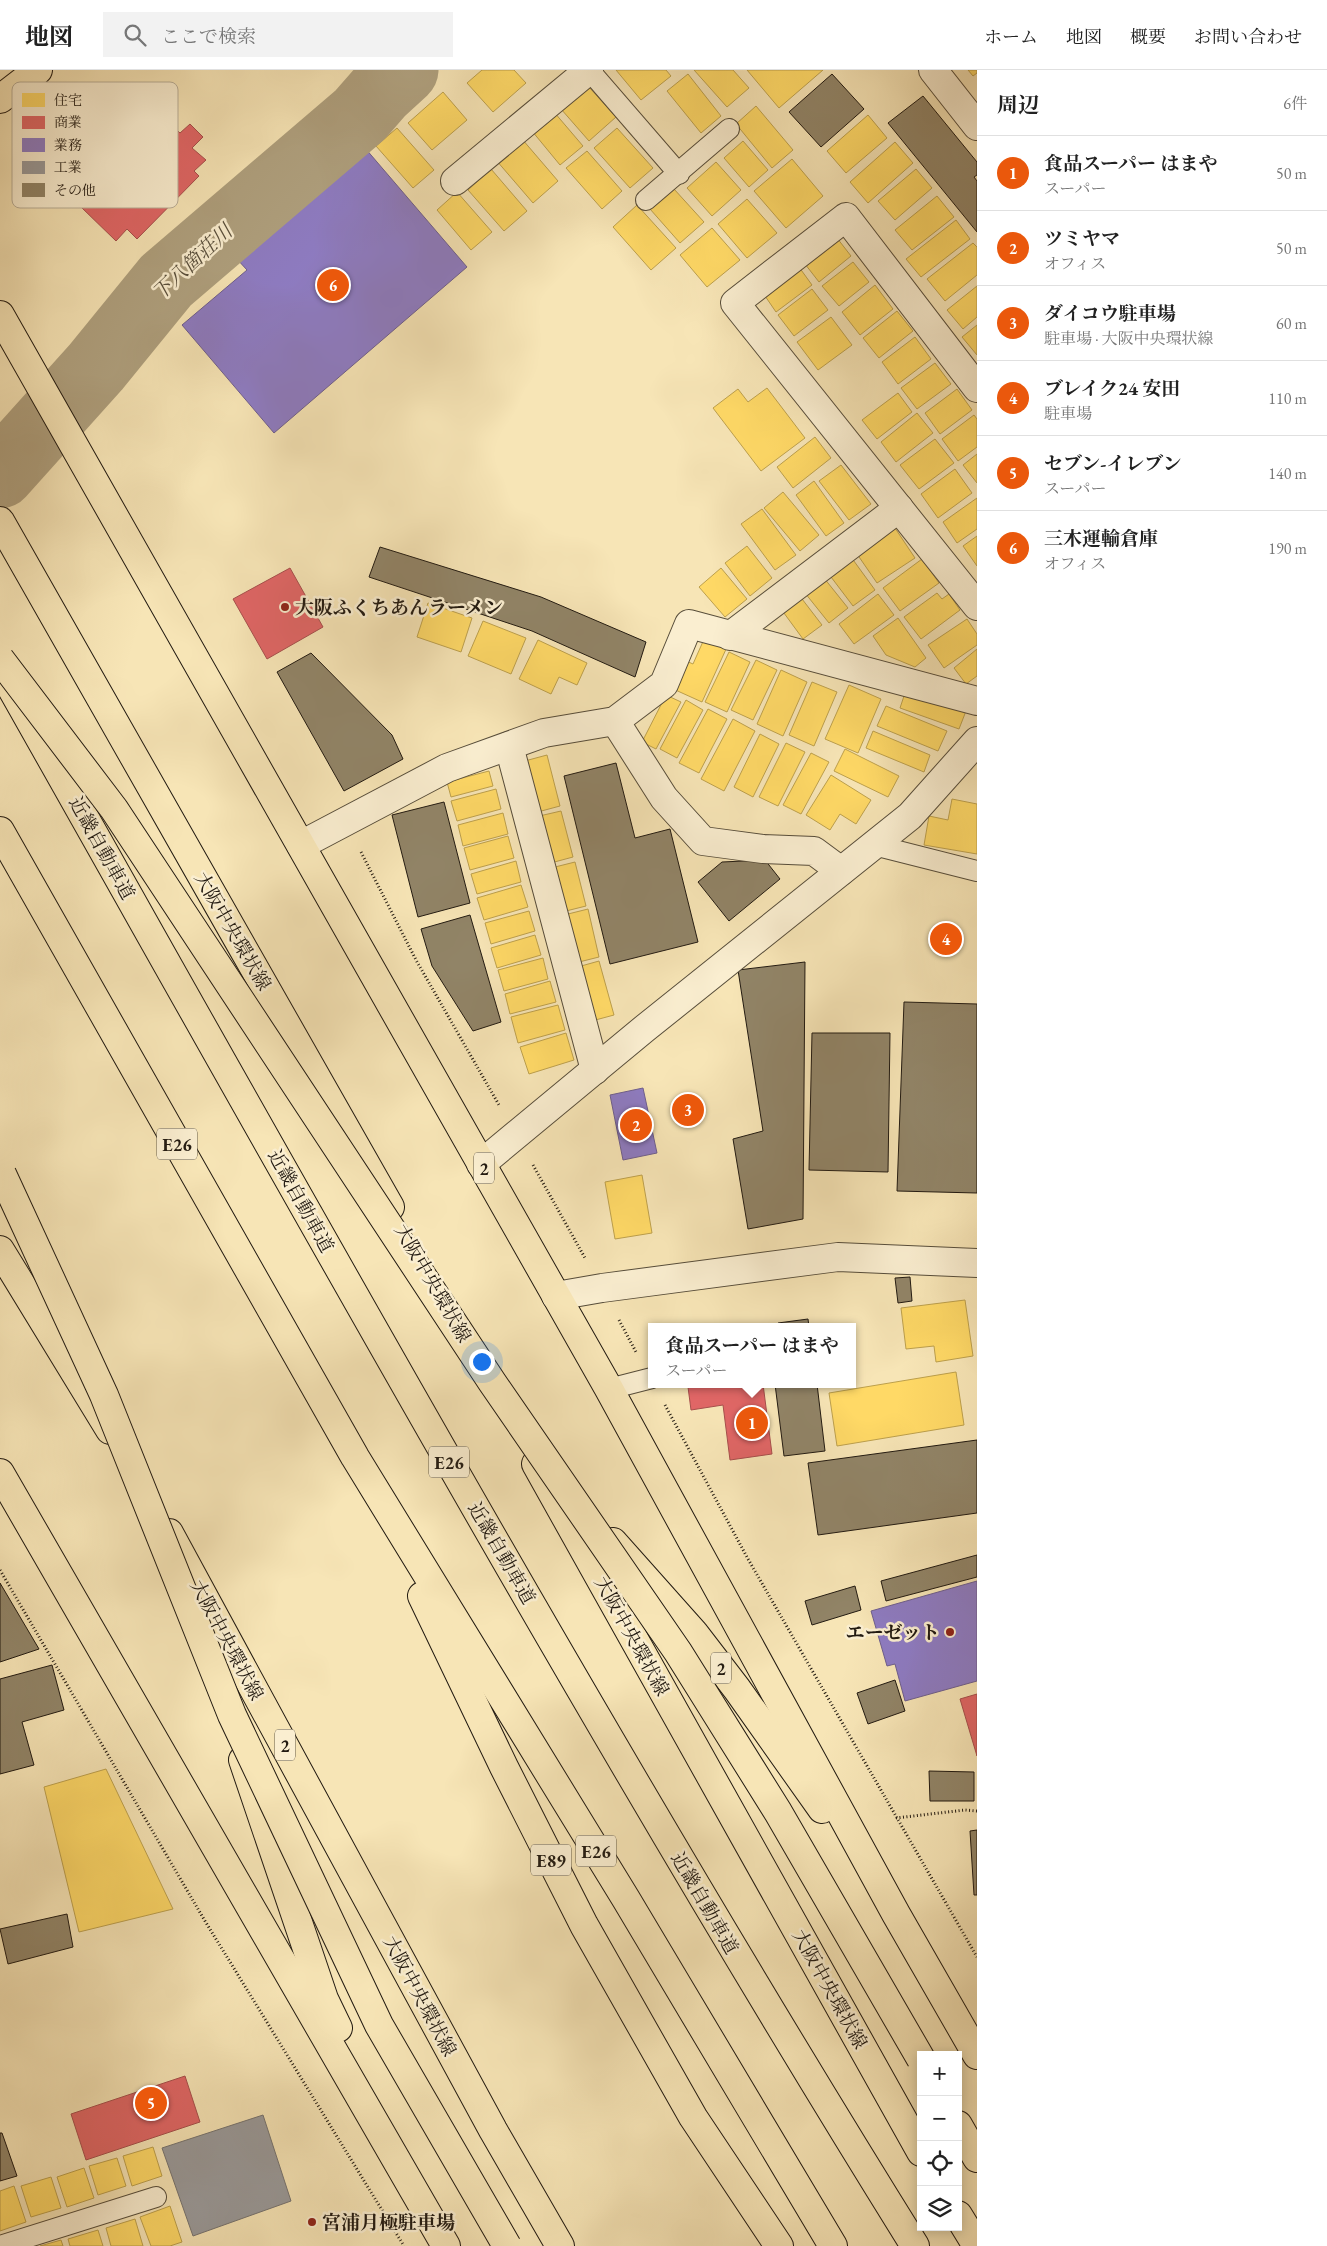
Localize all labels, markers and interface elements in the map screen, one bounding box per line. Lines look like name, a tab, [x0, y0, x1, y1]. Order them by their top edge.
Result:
search box	[103, 12, 453, 57]
text: 地図	[25, 21, 73, 52]
icon: search	[121, 21, 149, 49]
text: ここで検索	[161, 24, 256, 49]
text: ホーム	[984, 25, 1038, 48]
text: 地図	[1066, 25, 1102, 48]
text: 概要	[1130, 25, 1166, 48]
text: お問い合わせ	[1194, 25, 1302, 48]
legend	[12, 82, 178, 208]
text: 住宅	[54, 91, 82, 109]
text: 周辺	[997, 91, 1039, 118]
text: 6件	[1283, 93, 1307, 114]
text: 商業	[54, 113, 82, 131]
text: 業務	[54, 136, 82, 154]
text: 食品スーパー はまや	[1044, 151, 1218, 176]
text: 工業	[54, 158, 82, 176]
text: 1	[1009, 163, 1017, 184]
text: 50 m	[1276, 163, 1307, 184]
text: スーパー	[1044, 178, 1106, 199]
text: その他	[54, 181, 96, 199]
water label: 下八箇荘川	[147, 217, 239, 306]
text: ツミヤマ	[1044, 226, 1120, 251]
text: 2	[1009, 238, 1017, 259]
text: 50 m	[1276, 238, 1307, 259]
text: オフィス	[1044, 253, 1106, 274]
pin: 6	[317, 266, 349, 304]
text: ダイコウ駐車場	[1044, 301, 1176, 326]
text: 3	[1009, 313, 1017, 334]
text: 60 m	[1276, 313, 1307, 334]
text: 駐車場 · 大阪中央環状線	[1044, 328, 1214, 349]
text: ブレイク24 安田	[1044, 376, 1181, 401]
text: 4	[1009, 388, 1017, 409]
text: 110 m	[1268, 388, 1307, 409]
text: 駐車場	[1044, 403, 1092, 424]
text: セブン-イレブン	[1044, 451, 1182, 476]
text: 5	[1009, 463, 1017, 484]
text: 140 m	[1268, 463, 1307, 484]
text: スーパー	[1044, 478, 1106, 499]
text: 三木運輸倉庫	[1044, 526, 1158, 551]
text: 6	[1009, 538, 1017, 559]
text: 190 m	[1268, 538, 1307, 559]
text: オフィス	[1044, 553, 1106, 574]
place label: 大阪ふくちあんラーメン	[295, 595, 503, 620]
marker: 大阪ふくちあんラーメン	[279, 601, 291, 613]
street label: 近畿自動車道	[63, 792, 141, 904]
street label: 大阪中央環状線	[189, 867, 277, 995]
pin: 4	[930, 920, 962, 958]
pin: 3	[672, 1091, 704, 1129]
pin: 2	[620, 1106, 652, 1144]
road number: E26	[157, 1128, 197, 1160]
street label: 近畿自動車道	[262, 1145, 340, 1257]
road number: 2	[474, 1152, 494, 1184]
street label: 大阪中央環状線	[389, 1219, 477, 1347]
popup	[648, 1323, 856, 1388]
text: 食品スーパー はまや	[665, 1333, 839, 1358]
your location	[469, 1349, 495, 1375]
text: スーパー	[665, 1360, 728, 1381]
pin: 1	[736, 1404, 768, 1442]
road number: E26	[429, 1446, 469, 1478]
street label: 近畿自動車道	[463, 1497, 541, 1609]
street label: 大阪中央環状線	[589, 1572, 675, 1700]
street label: 大阪中央環状線	[185, 1575, 269, 1705]
place label: エーゼット	[846, 1620, 940, 1645]
marker: エーゼット	[944, 1626, 956, 1638]
road number: 2	[711, 1652, 731, 1684]
road number: 2	[275, 1730, 295, 1760]
road number: E26	[576, 1835, 616, 1866]
road number: E89	[531, 1844, 571, 1876]
street label: 近畿自動車道	[666, 1847, 744, 1959]
street label: 大阪中央環状線	[787, 1925, 873, 2053]
street label: 大阪中央環状線	[378, 1931, 462, 2061]
map controls	[917, 2051, 962, 2231]
button: +	[917, 2051, 962, 2096]
pin: 5	[135, 2084, 167, 2122]
button: −	[917, 2096, 962, 2141]
button: locate	[917, 2141, 962, 2186]
button: layers	[917, 2186, 962, 2231]
place label: 宮浦月極駐車場	[322, 2210, 455, 2235]
marker: 宮浦月極駐車場	[306, 2216, 318, 2228]

